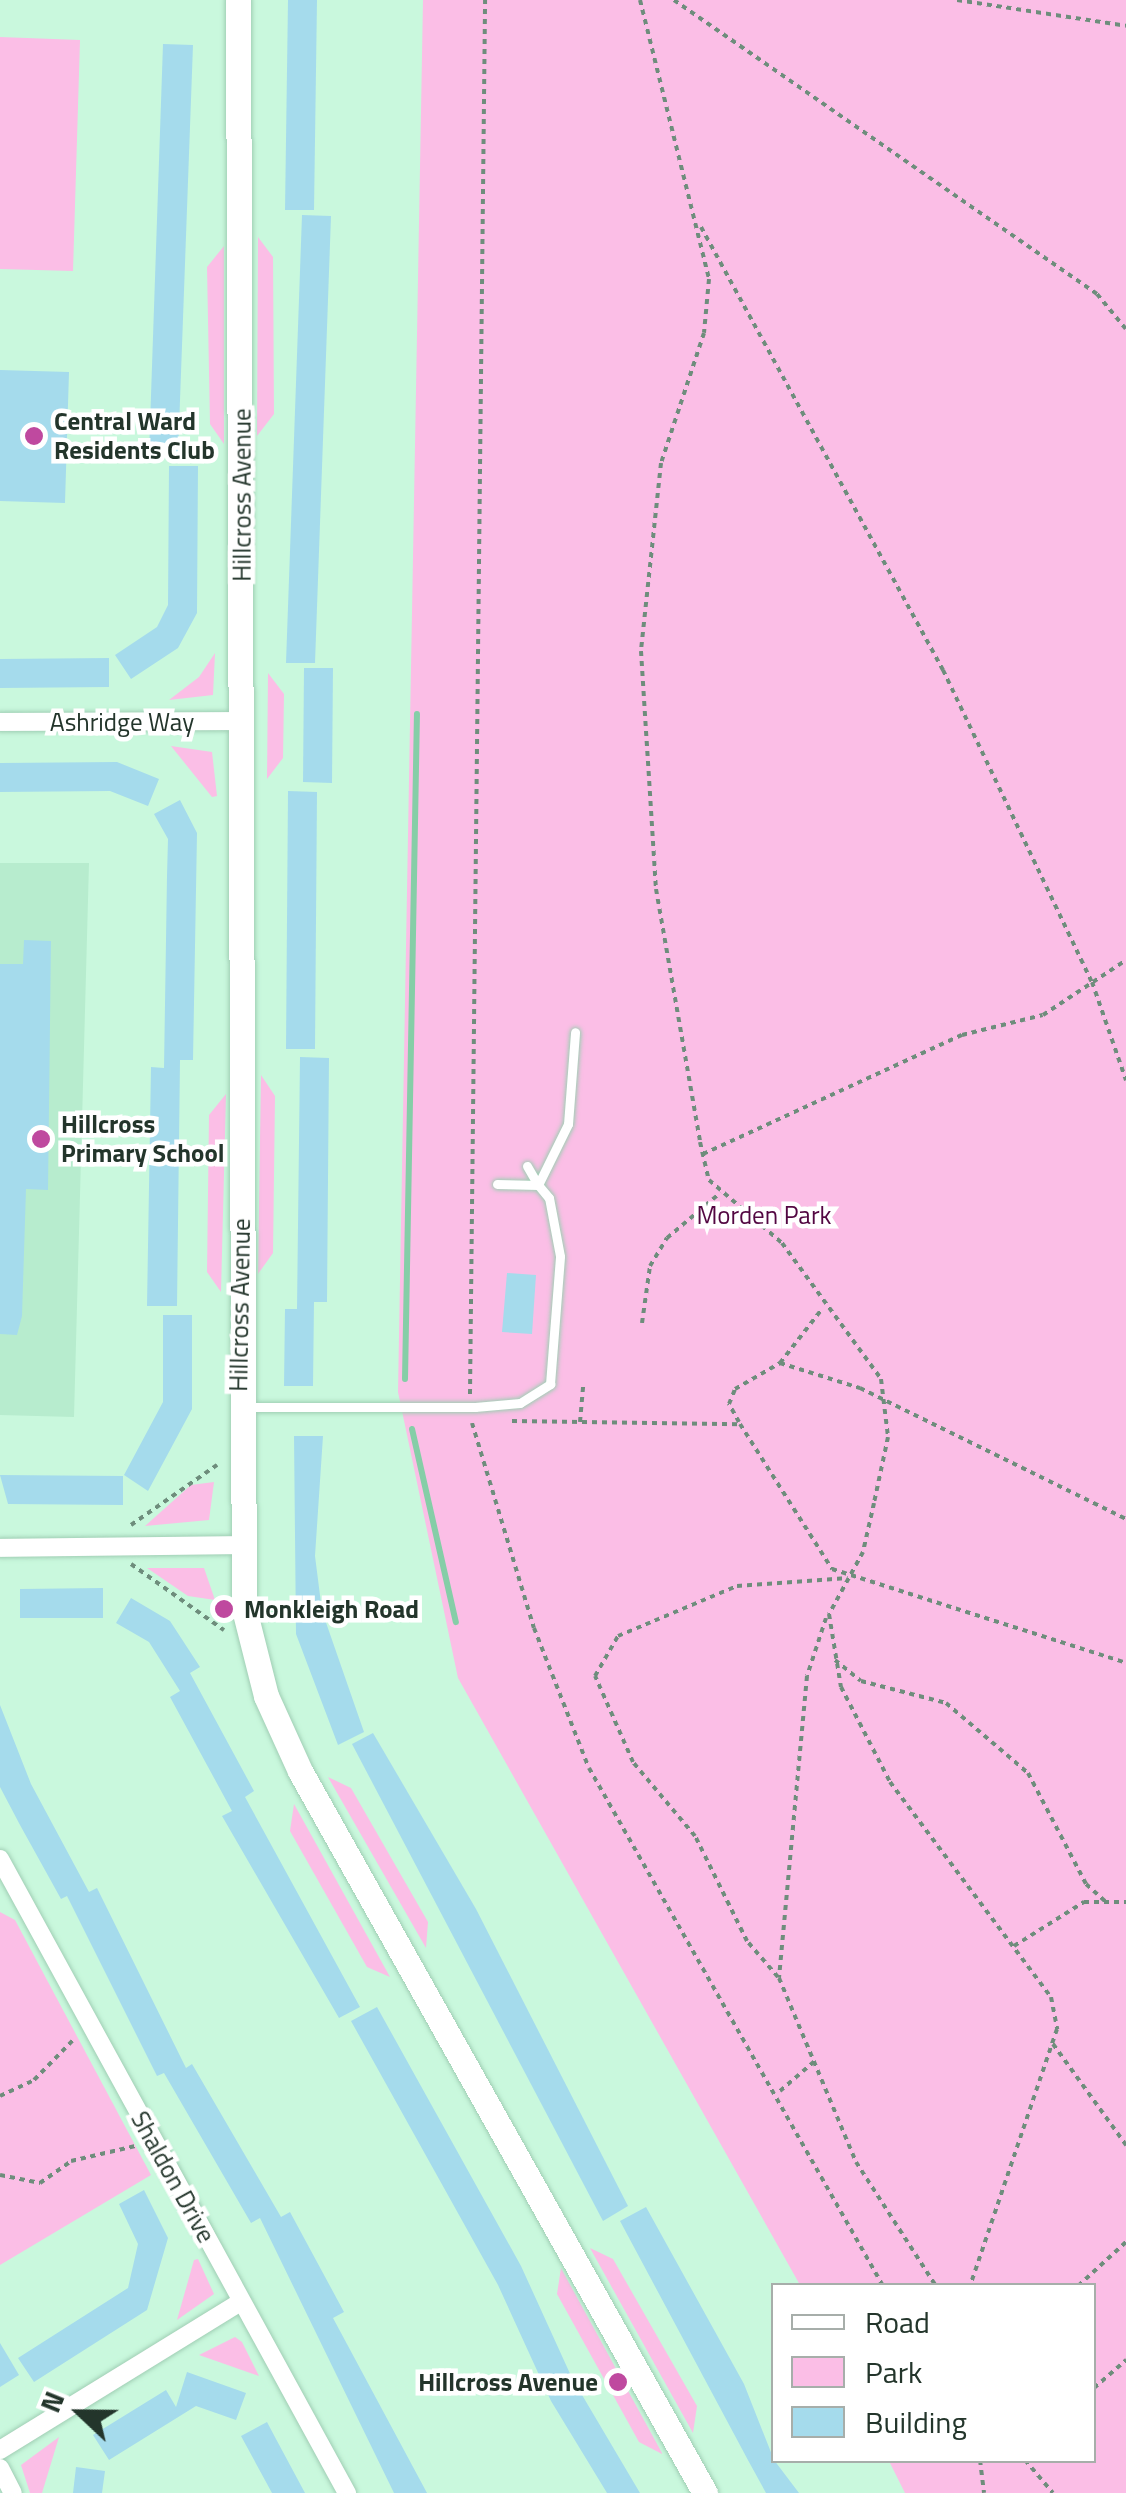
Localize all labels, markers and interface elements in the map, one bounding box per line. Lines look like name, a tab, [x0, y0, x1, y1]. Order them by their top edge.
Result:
place label: Central Ward Residents Club	[54, 407, 215, 466]
street label: Hillcross Avenue	[227, 408, 257, 582]
marker: Central Ward Residents Club	[23, 425, 45, 447]
street label: Ashridge Way	[50, 707, 194, 737]
place label: Hillcross Primary School	[61, 1110, 224, 1169]
marker: Hillcross Primary School	[30, 1128, 52, 1150]
park label: Morden Park	[696, 1200, 832, 1230]
street label: Hillcross Avenue	[223, 1218, 257, 1392]
place label: Monkleigh Road	[244, 1594, 419, 1624]
marker: Monkleigh Road	[213, 1598, 235, 1620]
street label: Shaldon Drive	[125, 2106, 221, 2248]
legend	[771, 2283, 1096, 2463]
text: Road	[865, 2299, 930, 2345]
text: Park	[865, 2349, 922, 2395]
north arrow	[30, 2363, 130, 2463]
place label: Hillcross Avenue	[418, 2367, 598, 2397]
marker: Hillcross Avenue	[607, 2371, 629, 2393]
text: N	[28, 2385, 75, 2419]
text: Building	[865, 2399, 967, 2445]

